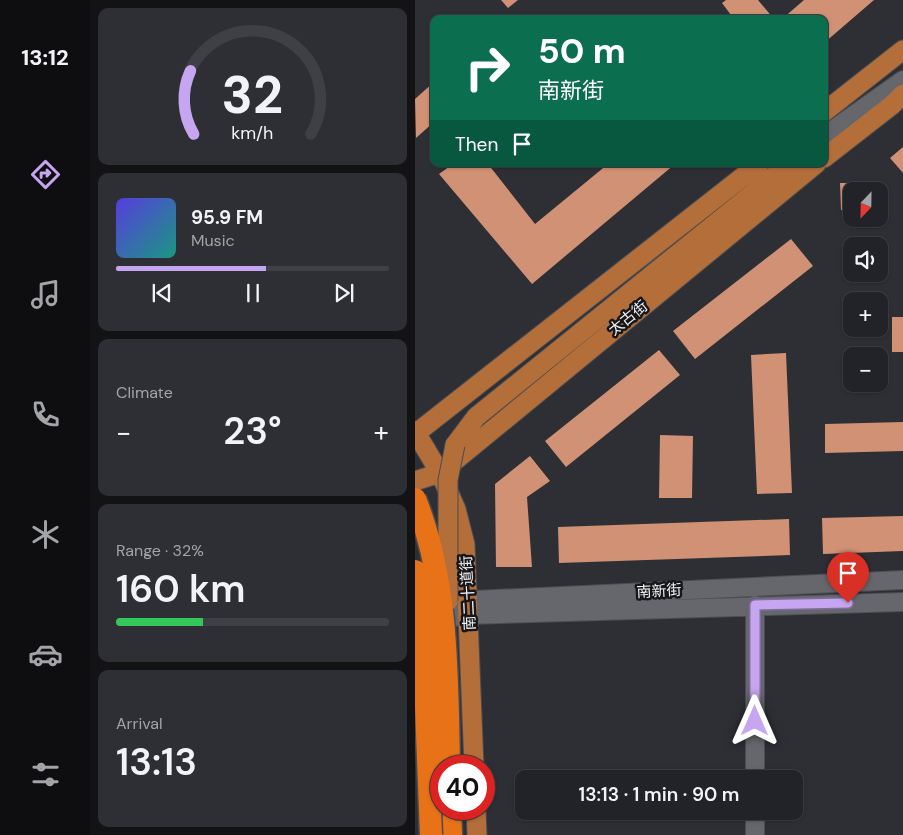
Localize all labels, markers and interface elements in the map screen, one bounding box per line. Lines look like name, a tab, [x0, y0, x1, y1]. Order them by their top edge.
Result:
text: 50 m	[538, 28, 626, 74]
icon: right	[455, 35, 520, 100]
text: 13:12	[21, 43, 69, 72]
text: 32	[222, 61, 283, 129]
text: 南新街	[538, 76, 604, 105]
text: km/h	[231, 121, 274, 145]
icon: arrive	[508, 130, 536, 158]
text: Then	[455, 132, 498, 157]
icon: directions	[28, 157, 63, 192]
north arrow	[843, 182, 887, 228]
map controls	[843, 182, 888, 392]
text: 95.9 FM	[191, 205, 263, 230]
text: Music	[191, 230, 235, 251]
button: sound	[843, 237, 888, 282]
icon: music	[28, 277, 63, 312]
icon: previous	[148, 279, 176, 307]
icon: pause	[239, 279, 267, 307]
icon: next	[330, 279, 358, 307]
button: +	[843, 292, 888, 337]
street label: 太古街	[604, 296, 652, 340]
button: −	[843, 347, 888, 392]
text: Climate	[116, 382, 173, 403]
icon: phone	[28, 397, 63, 432]
text: 23°	[223, 406, 282, 456]
text: −	[116, 414, 131, 451]
text: +	[374, 414, 389, 451]
icon: climate	[28, 517, 63, 552]
text: Range · 32%	[116, 540, 204, 561]
pin	[827, 552, 869, 603]
street label: 南二十道街	[456, 555, 480, 631]
icon: arrive	[834, 559, 862, 587]
text: 160 km	[116, 564, 245, 614]
street label: 南新街	[636, 580, 682, 602]
icon: car	[28, 637, 63, 672]
position arrow	[728, 694, 780, 746]
text: Arrival	[116, 713, 163, 734]
text: 13:13	[116, 737, 197, 787]
speed limit sign: 40	[430, 755, 495, 820]
icon: filters	[28, 757, 63, 792]
text: 13:13 · 1 min · 90 m	[579, 782, 739, 807]

